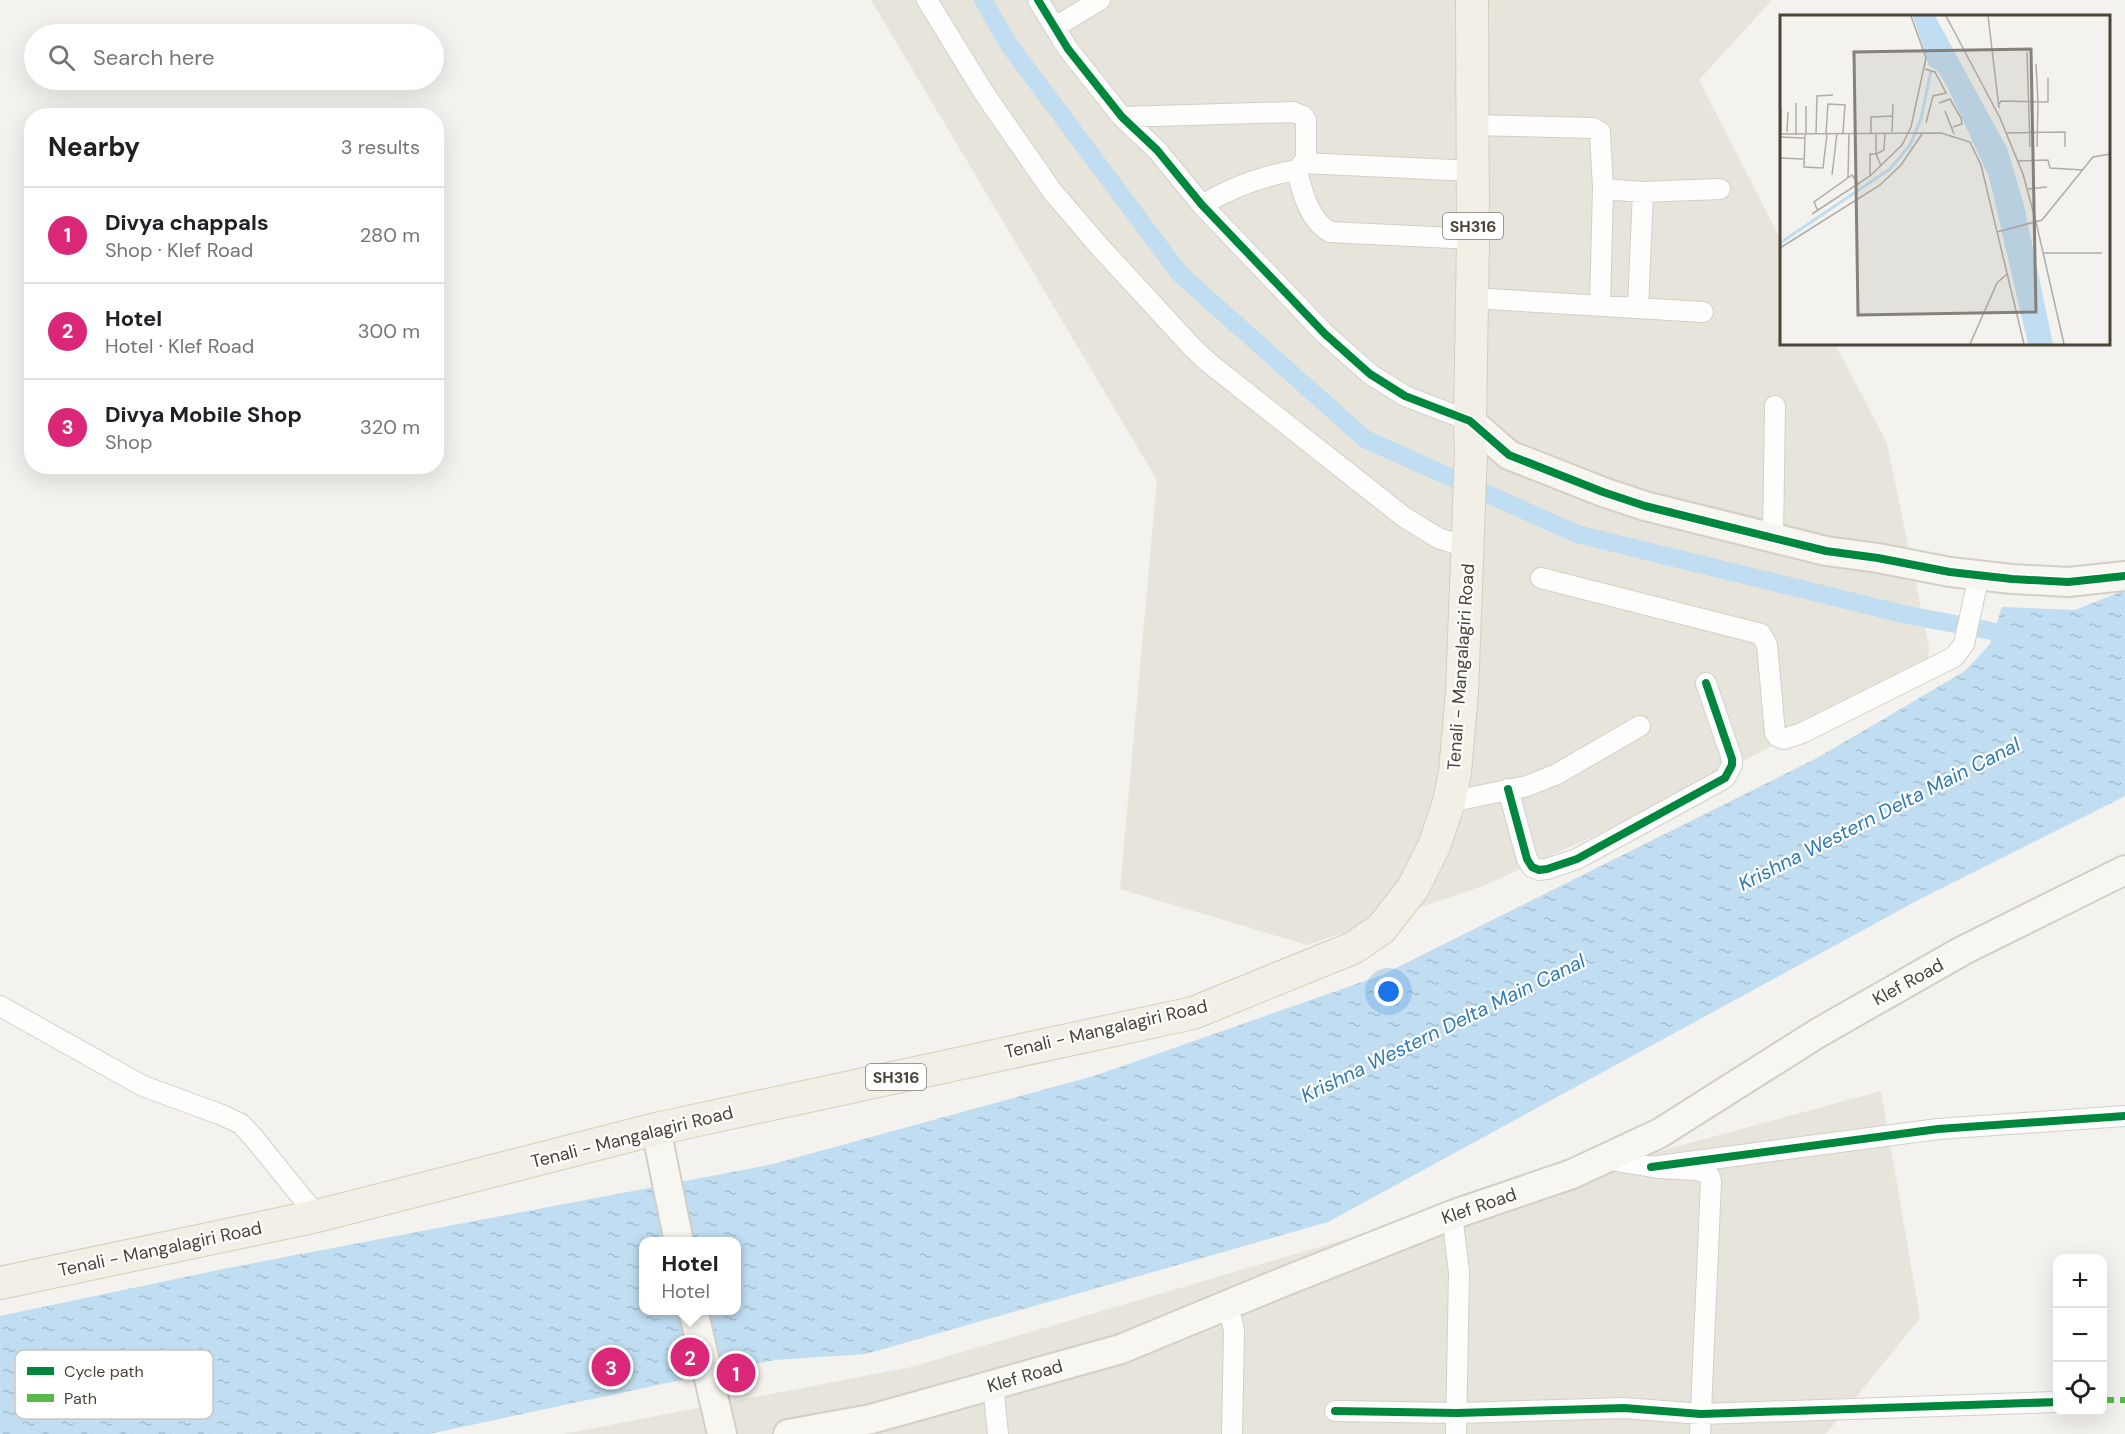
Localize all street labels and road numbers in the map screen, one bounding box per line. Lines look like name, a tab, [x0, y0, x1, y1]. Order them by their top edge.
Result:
road number: SH316	[1443, 213, 1503, 239]
street label: Tenali - Mangalagiri Road	[1442, 563, 1480, 771]
street label: Klef Road	[1868, 953, 1948, 1011]
street label: Tenali - Mangalagiri Road	[1002, 994, 1210, 1064]
road number: SH316	[866, 1064, 926, 1090]
street label: Tenali - Mangalagiri Road	[528, 1100, 736, 1174]
street label: Klef Road	[1438, 1182, 1520, 1230]
street label: Tenali - Mangalagiri Road	[56, 1216, 264, 1282]
street label: Klef Road	[984, 1354, 1066, 1398]

